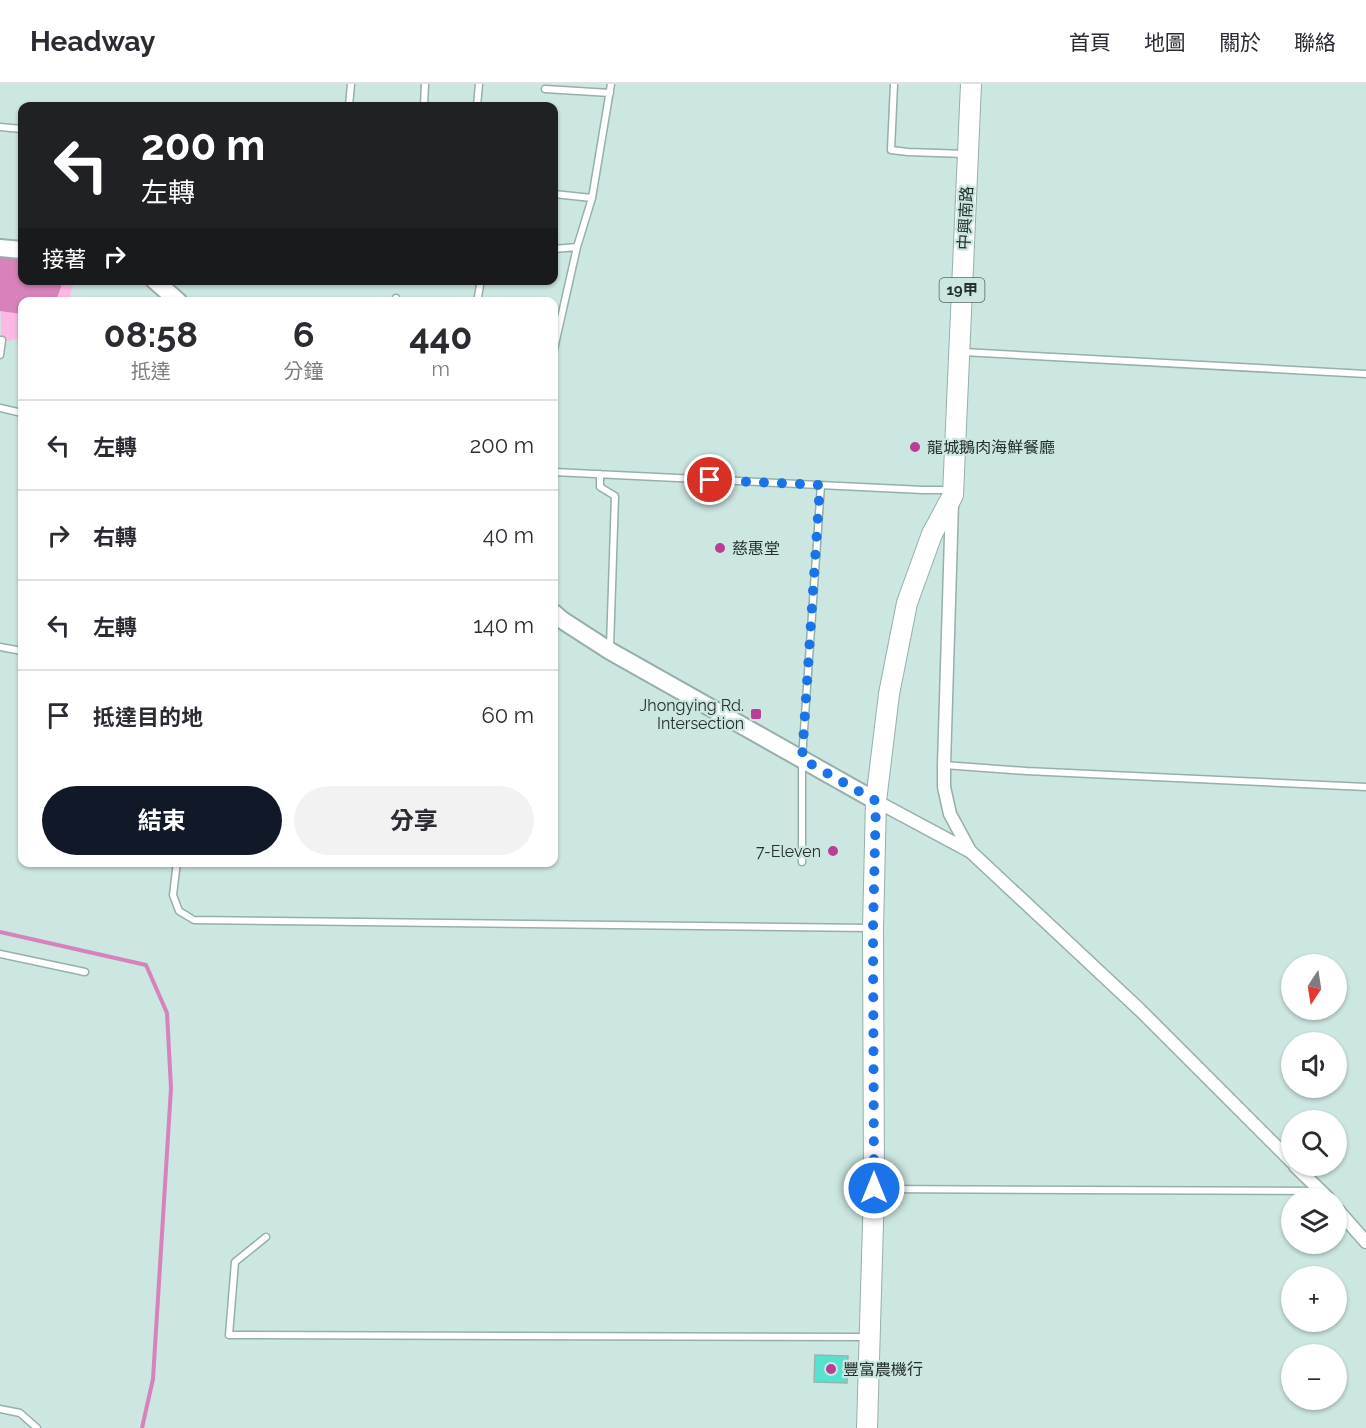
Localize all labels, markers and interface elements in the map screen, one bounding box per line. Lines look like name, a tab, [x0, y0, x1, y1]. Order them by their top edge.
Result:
text: Headway	[30, 25, 155, 58]
text: 首頁	[1069, 30, 1111, 55]
text: 地圖	[1144, 30, 1186, 55]
text: 關於	[1219, 30, 1261, 55]
text: 聯絡	[1294, 30, 1336, 55]
text: 200 m	[141, 121, 265, 170]
icon: left	[42, 126, 120, 204]
text: 左轉	[141, 177, 195, 208]
street label: 中興南路	[954, 186, 977, 250]
icon: right	[98, 240, 131, 273]
text: 接著	[42, 246, 86, 272]
road number: 19甲	[940, 278, 984, 302]
text: 08:58	[104, 313, 198, 355]
text: 6	[293, 313, 315, 355]
text: 440	[409, 315, 472, 357]
text: m	[432, 357, 450, 381]
text: 抵達	[131, 359, 171, 383]
text: 分鐘	[284, 359, 324, 383]
icon: left	[42, 429, 75, 462]
text: 200 m	[470, 432, 534, 458]
text: 左轉	[93, 434, 137, 460]
place label: 龍城鵝肉海鮮餐廳	[927, 438, 1055, 457]
marker: 龍城鵝肉海鮮餐廳	[908, 440, 922, 454]
pin	[684, 454, 735, 505]
icon: arrive	[693, 463, 726, 496]
icon: right	[42, 519, 75, 552]
text: 40 m	[483, 522, 534, 548]
text: 右轉	[93, 524, 137, 550]
place label: 慈惠堂	[732, 539, 780, 558]
marker: 慈惠堂	[713, 541, 727, 555]
icon: left	[42, 609, 75, 642]
text: 140 m	[473, 612, 534, 638]
text: 左轉	[93, 614, 137, 640]
place label: Jhongying Rd. Intersection	[640, 696, 744, 733]
icon: arrive	[42, 699, 75, 732]
text: 60 m	[481, 702, 534, 728]
text: 抵達目的地	[93, 704, 203, 730]
marker: Jhongying Rd. Intersection	[749, 707, 763, 721]
button: 結束	[42, 786, 282, 855]
button: 分享	[294, 786, 534, 855]
place label: 7-Eleven	[756, 842, 821, 861]
marker: 7-Eleven	[826, 844, 840, 858]
north arrow	[1281, 954, 1347, 1020]
map controls	[1281, 954, 1347, 1410]
button: sound	[1281, 1032, 1347, 1098]
button: search	[1281, 1110, 1347, 1176]
position arrow	[842, 1156, 906, 1220]
button: layers	[1281, 1188, 1347, 1254]
button: +	[1281, 1266, 1347, 1332]
button: −	[1281, 1344, 1347, 1410]
place label: 豐富農機行	[843, 1360, 923, 1379]
marker: 豐富農機行	[824, 1362, 838, 1376]

